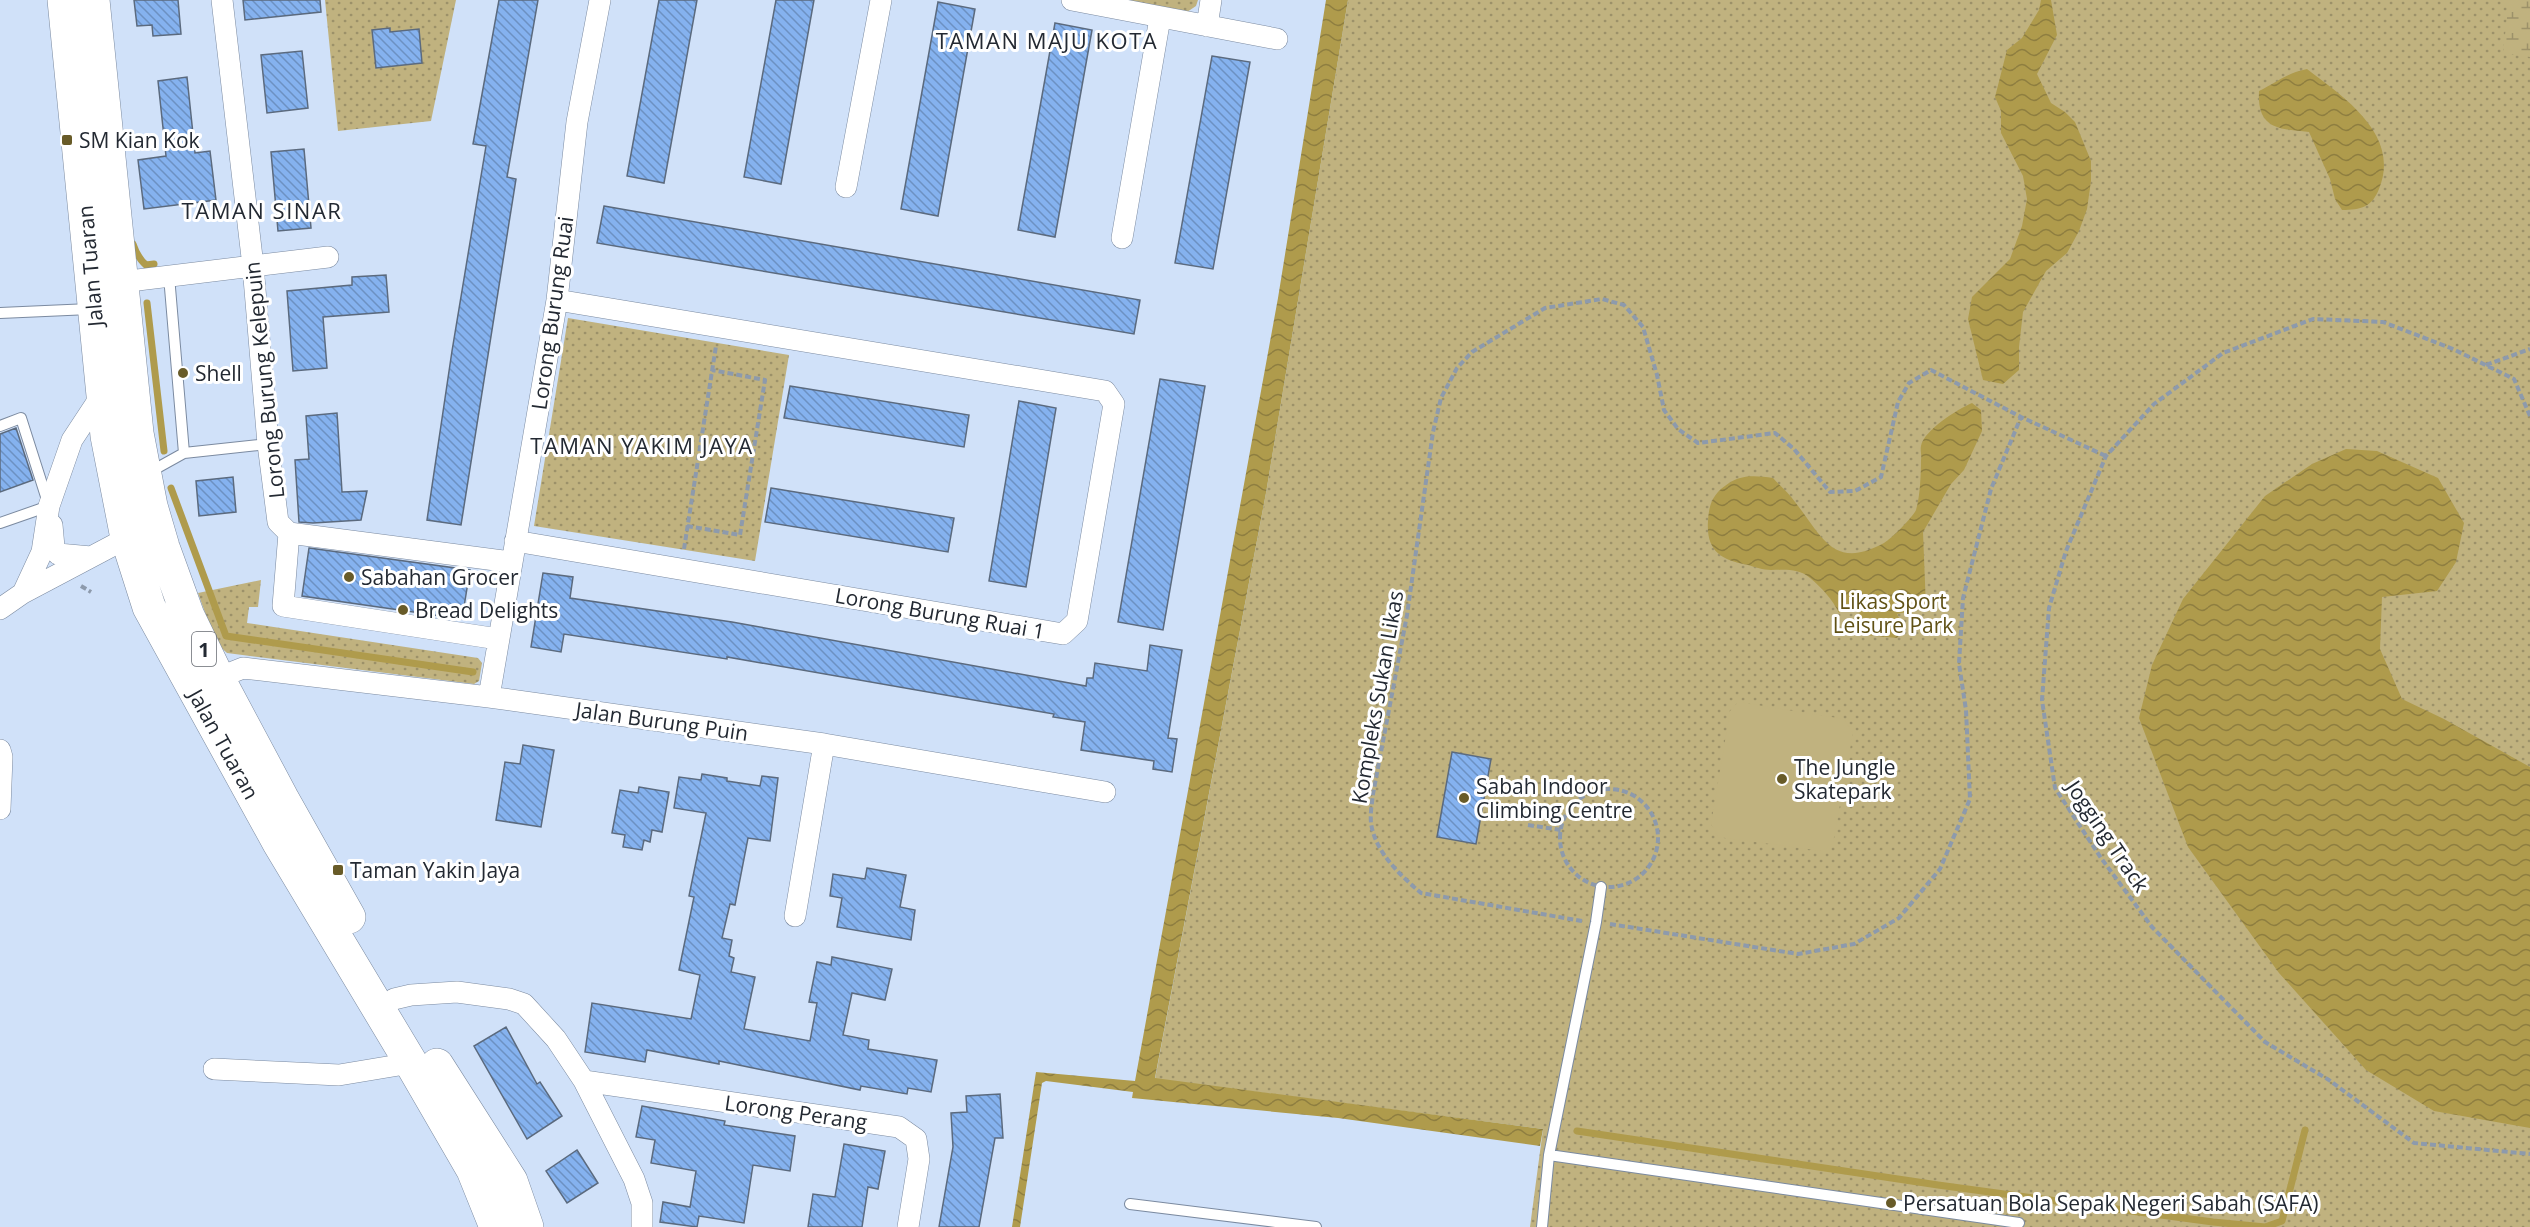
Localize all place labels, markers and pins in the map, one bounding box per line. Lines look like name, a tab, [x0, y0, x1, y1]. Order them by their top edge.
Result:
place label: SM Kian Kok	[79, 126, 200, 154]
marker: SM Kian Kok	[60, 133, 74, 147]
place label: Shell	[195, 359, 242, 387]
marker: Shell	[176, 366, 190, 380]
place label: Sabahan Grocer	[361, 563, 519, 591]
marker: Sabahan Grocer	[342, 570, 356, 584]
place label: Bread Delights	[415, 596, 558, 624]
marker: Bread Delights	[396, 603, 410, 617]
place label: The Jungle Skatepark	[1794, 753, 1896, 805]
place label: Sabah Indoor Climbing Centre	[1476, 772, 1633, 824]
marker: The Jungle Skatepark	[1775, 772, 1789, 786]
marker: Sabah Indoor Climbing Centre	[1457, 791, 1471, 805]
place label: Taman Yakin Jaya	[350, 856, 520, 884]
marker: Taman Yakin Jaya	[331, 863, 345, 877]
place label: Persatuan Bola Sepak Negeri Sabah (SAFA)	[1903, 1189, 2318, 1217]
marker: Persatuan Bola Sepak Negeri Sabah (SAFA)	[1884, 1196, 1898, 1210]

